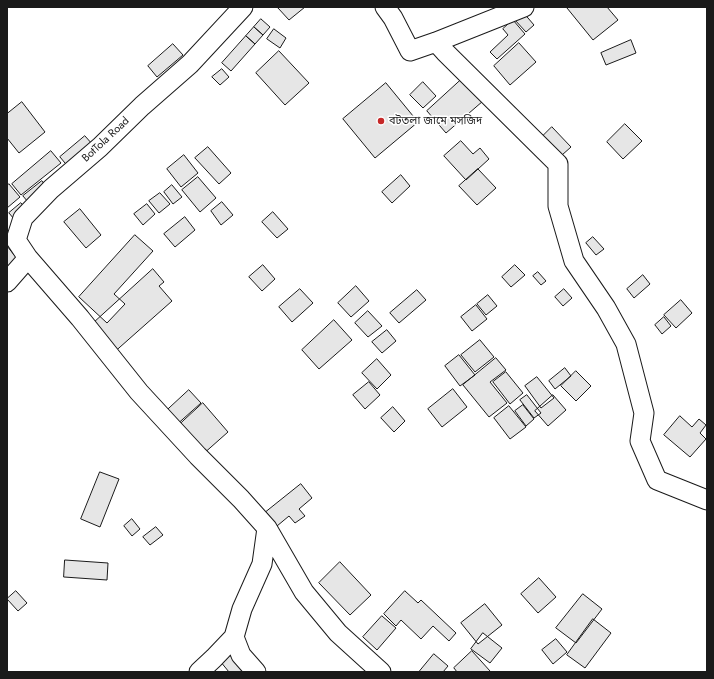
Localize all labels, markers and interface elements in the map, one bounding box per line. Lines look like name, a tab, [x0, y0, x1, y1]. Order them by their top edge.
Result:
place label: বটতলা জামে মসজিদ	[389, 114, 482, 128]
street label: BotTola Road	[80, 115, 132, 165]
marker: বটতলা জামে মসজিদ	[376, 116, 386, 126]

